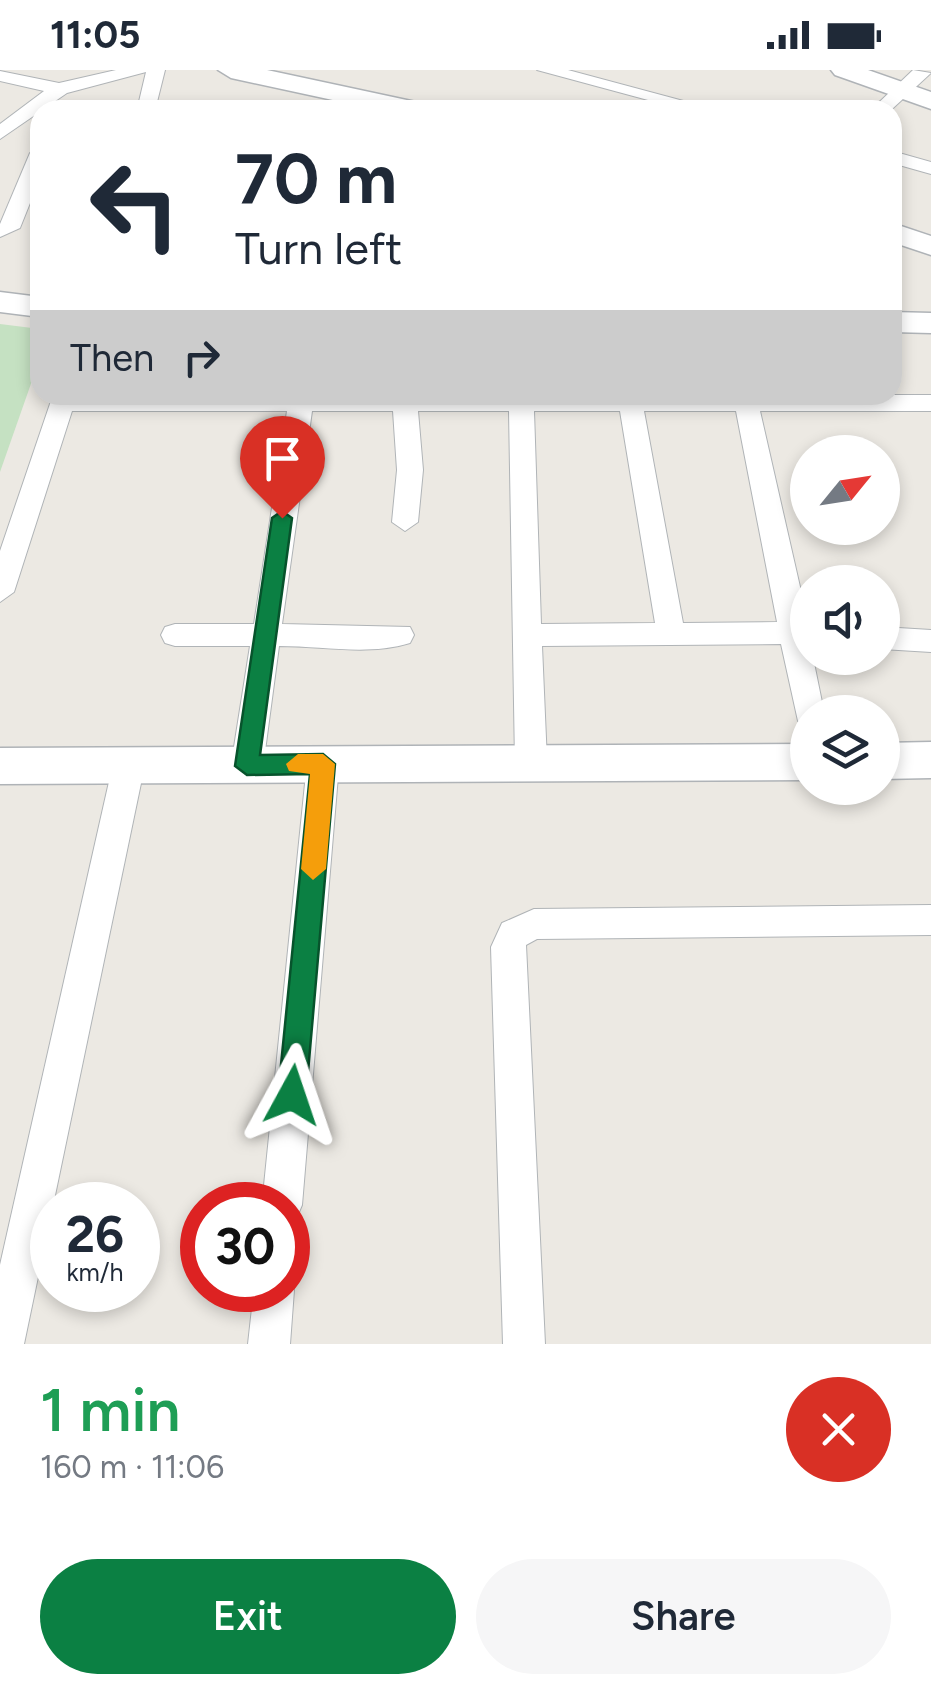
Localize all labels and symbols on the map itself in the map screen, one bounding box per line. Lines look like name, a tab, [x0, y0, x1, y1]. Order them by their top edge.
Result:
pin	[240, 416, 325, 519]
north arrow	[790, 435, 900, 545]
position arrow	[240, 1043, 344, 1147]
speed limit sign: 30	[180, 1182, 310, 1312]

